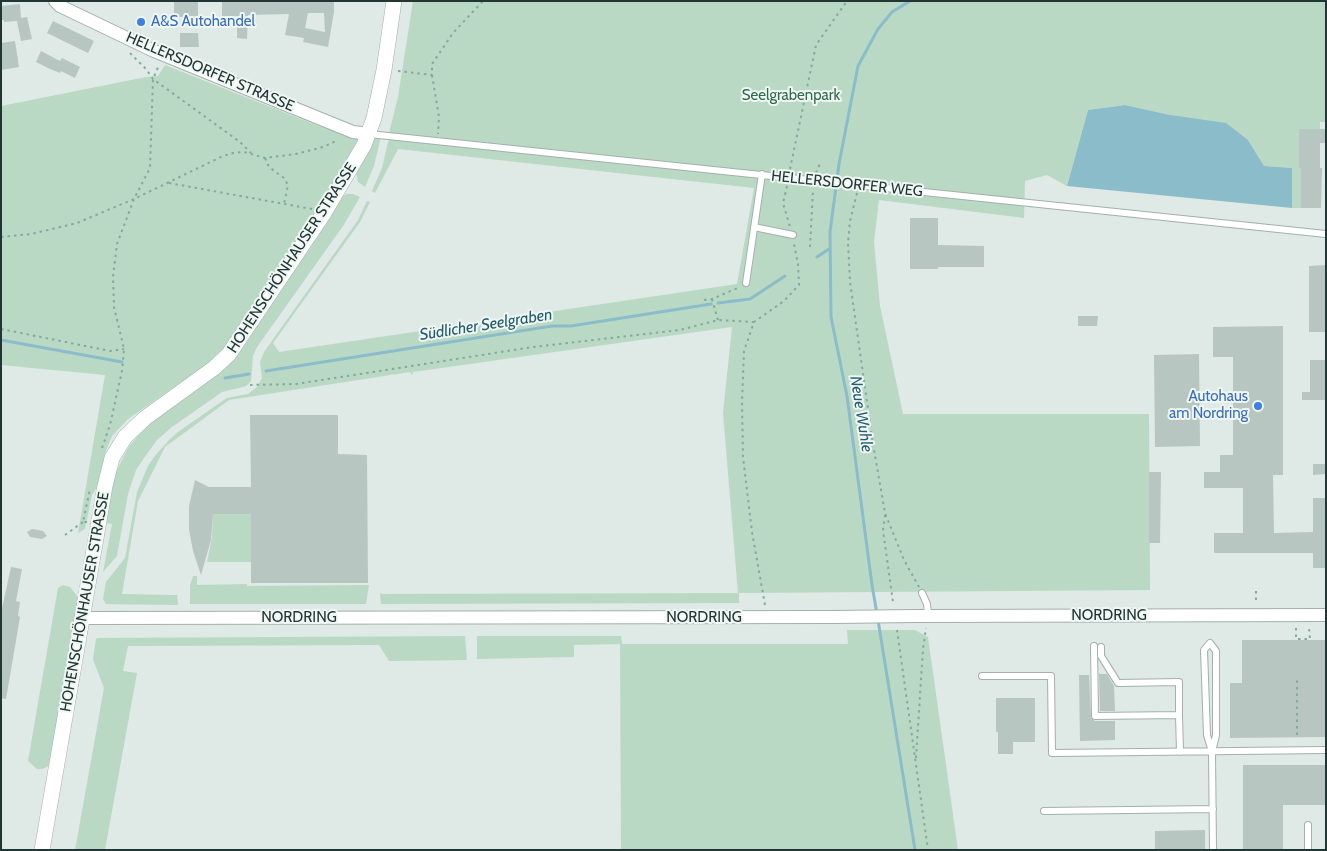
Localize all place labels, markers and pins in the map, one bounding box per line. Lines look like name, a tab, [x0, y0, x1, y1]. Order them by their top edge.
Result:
place label: A&S Autohandel	[151, 13, 255, 31]
marker: A&S Autohandel	[135, 16, 147, 28]
place label: Autohaus am Nordring	[1169, 388, 1248, 423]
marker: Autohaus am Nordring	[1252, 400, 1264, 412]

